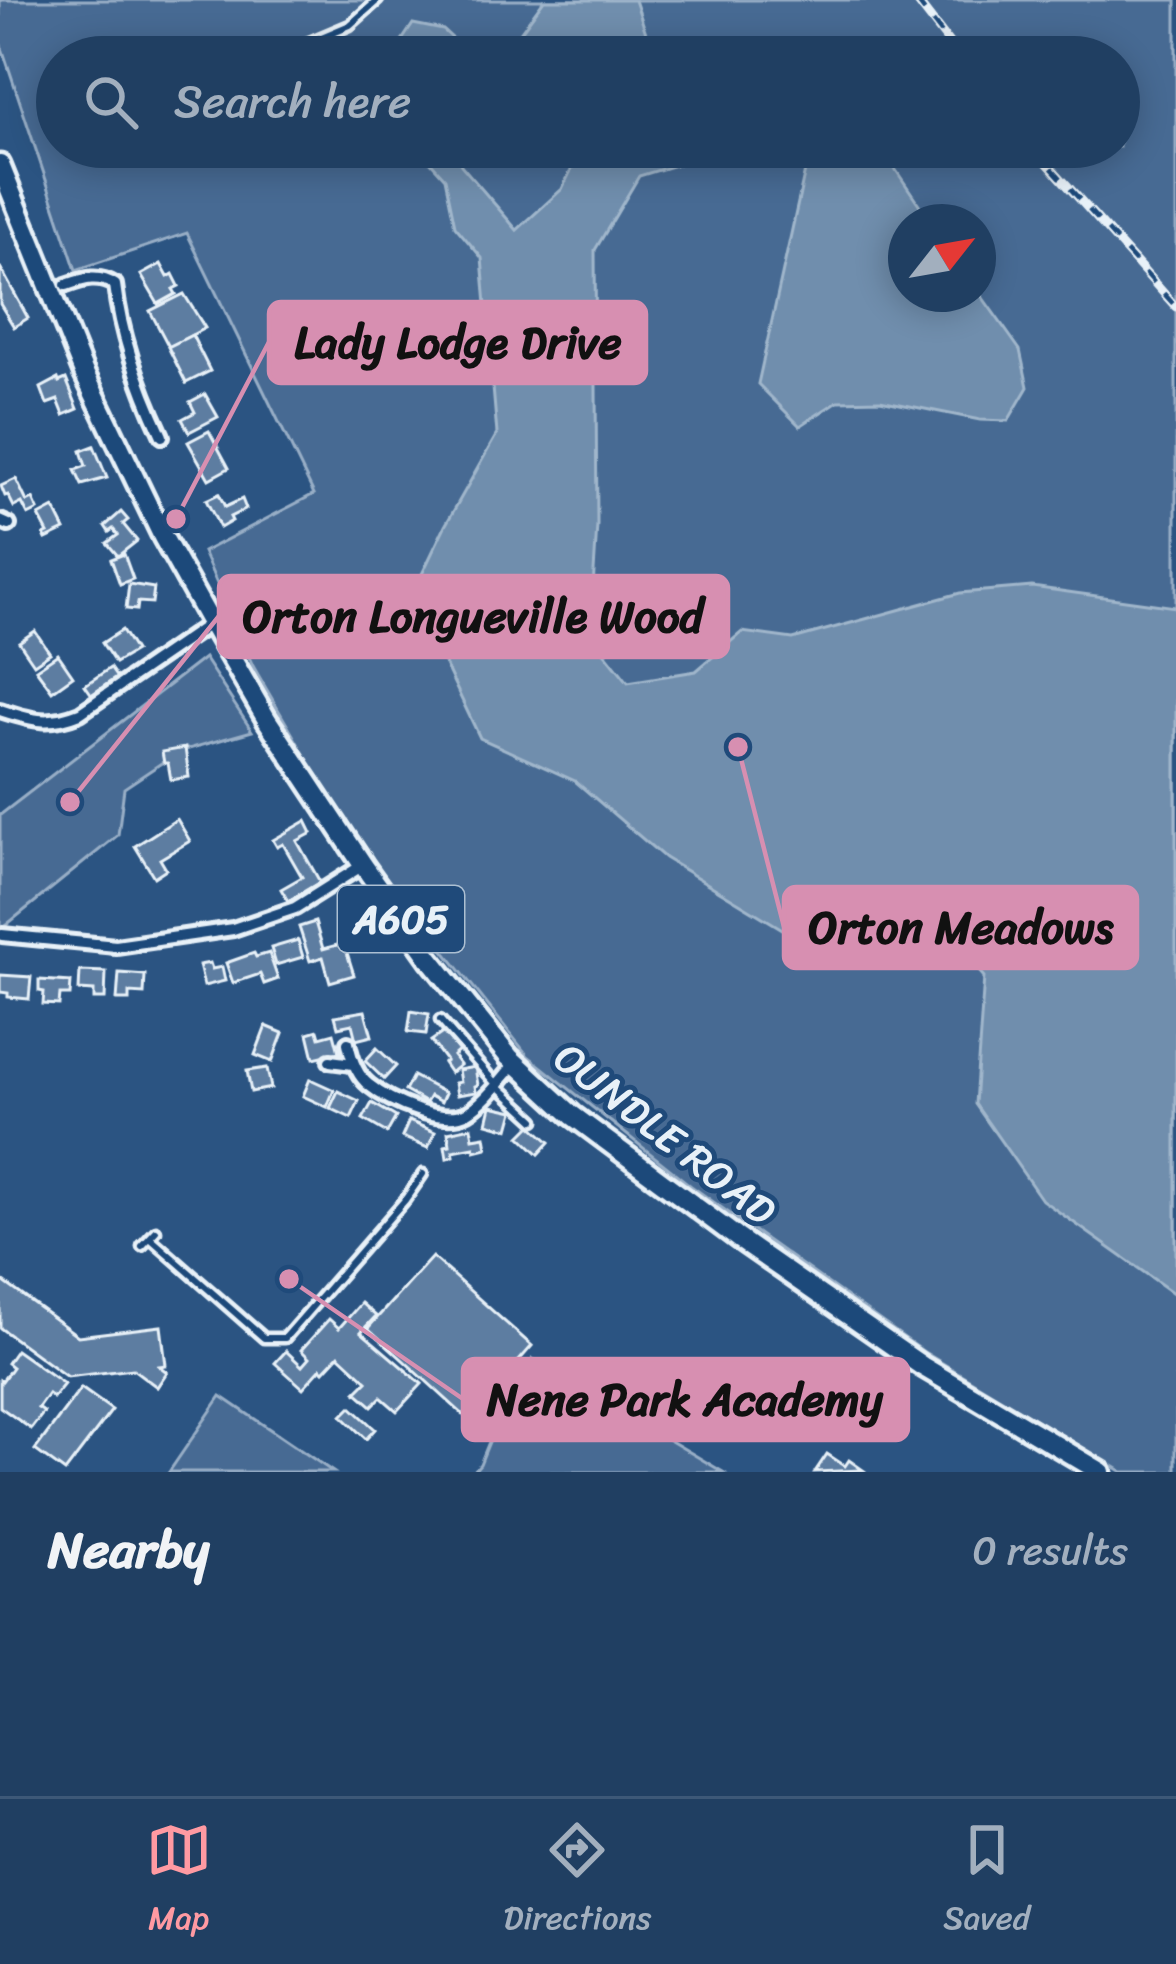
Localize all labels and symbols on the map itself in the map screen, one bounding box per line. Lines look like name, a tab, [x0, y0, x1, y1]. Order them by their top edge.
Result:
north arrow	[888, 204, 996, 312]
callout: Lady Lodge Drive	[269, 302, 646, 383]
text: Lady Lodge Drive	[294, 303, 622, 383]
callout: Orton Longueville Wood	[219, 576, 728, 657]
text: Orton Longueville Wood	[243, 577, 707, 657]
road number: A605	[338, 886, 464, 952]
callout: Orton Meadows	[784, 887, 1137, 968]
text: Orton Meadows	[809, 888, 1114, 968]
street label: OUNDLE ROAD	[537, 1022, 793, 1246]
callout: Nene Park Academy	[463, 1359, 908, 1440]
text: Nene Park Academy	[486, 1360, 885, 1440]

